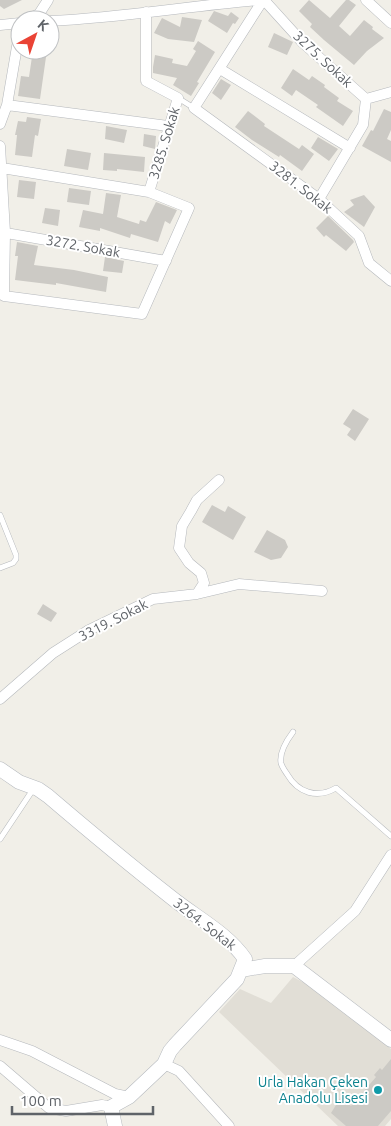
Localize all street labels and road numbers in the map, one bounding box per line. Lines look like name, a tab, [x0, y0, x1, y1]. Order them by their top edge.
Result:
street label: 3275. Sokak	[290, 28, 356, 90]
street label: 3285. Sokak	[145, 105, 183, 181]
street label: 3281. Sokak	[266, 158, 336, 216]
street label: 3272. Sokak	[45, 232, 121, 260]
street label: 3319. Sokak	[76, 596, 150, 644]
street label: 3264. Sokak	[170, 895, 240, 953]

